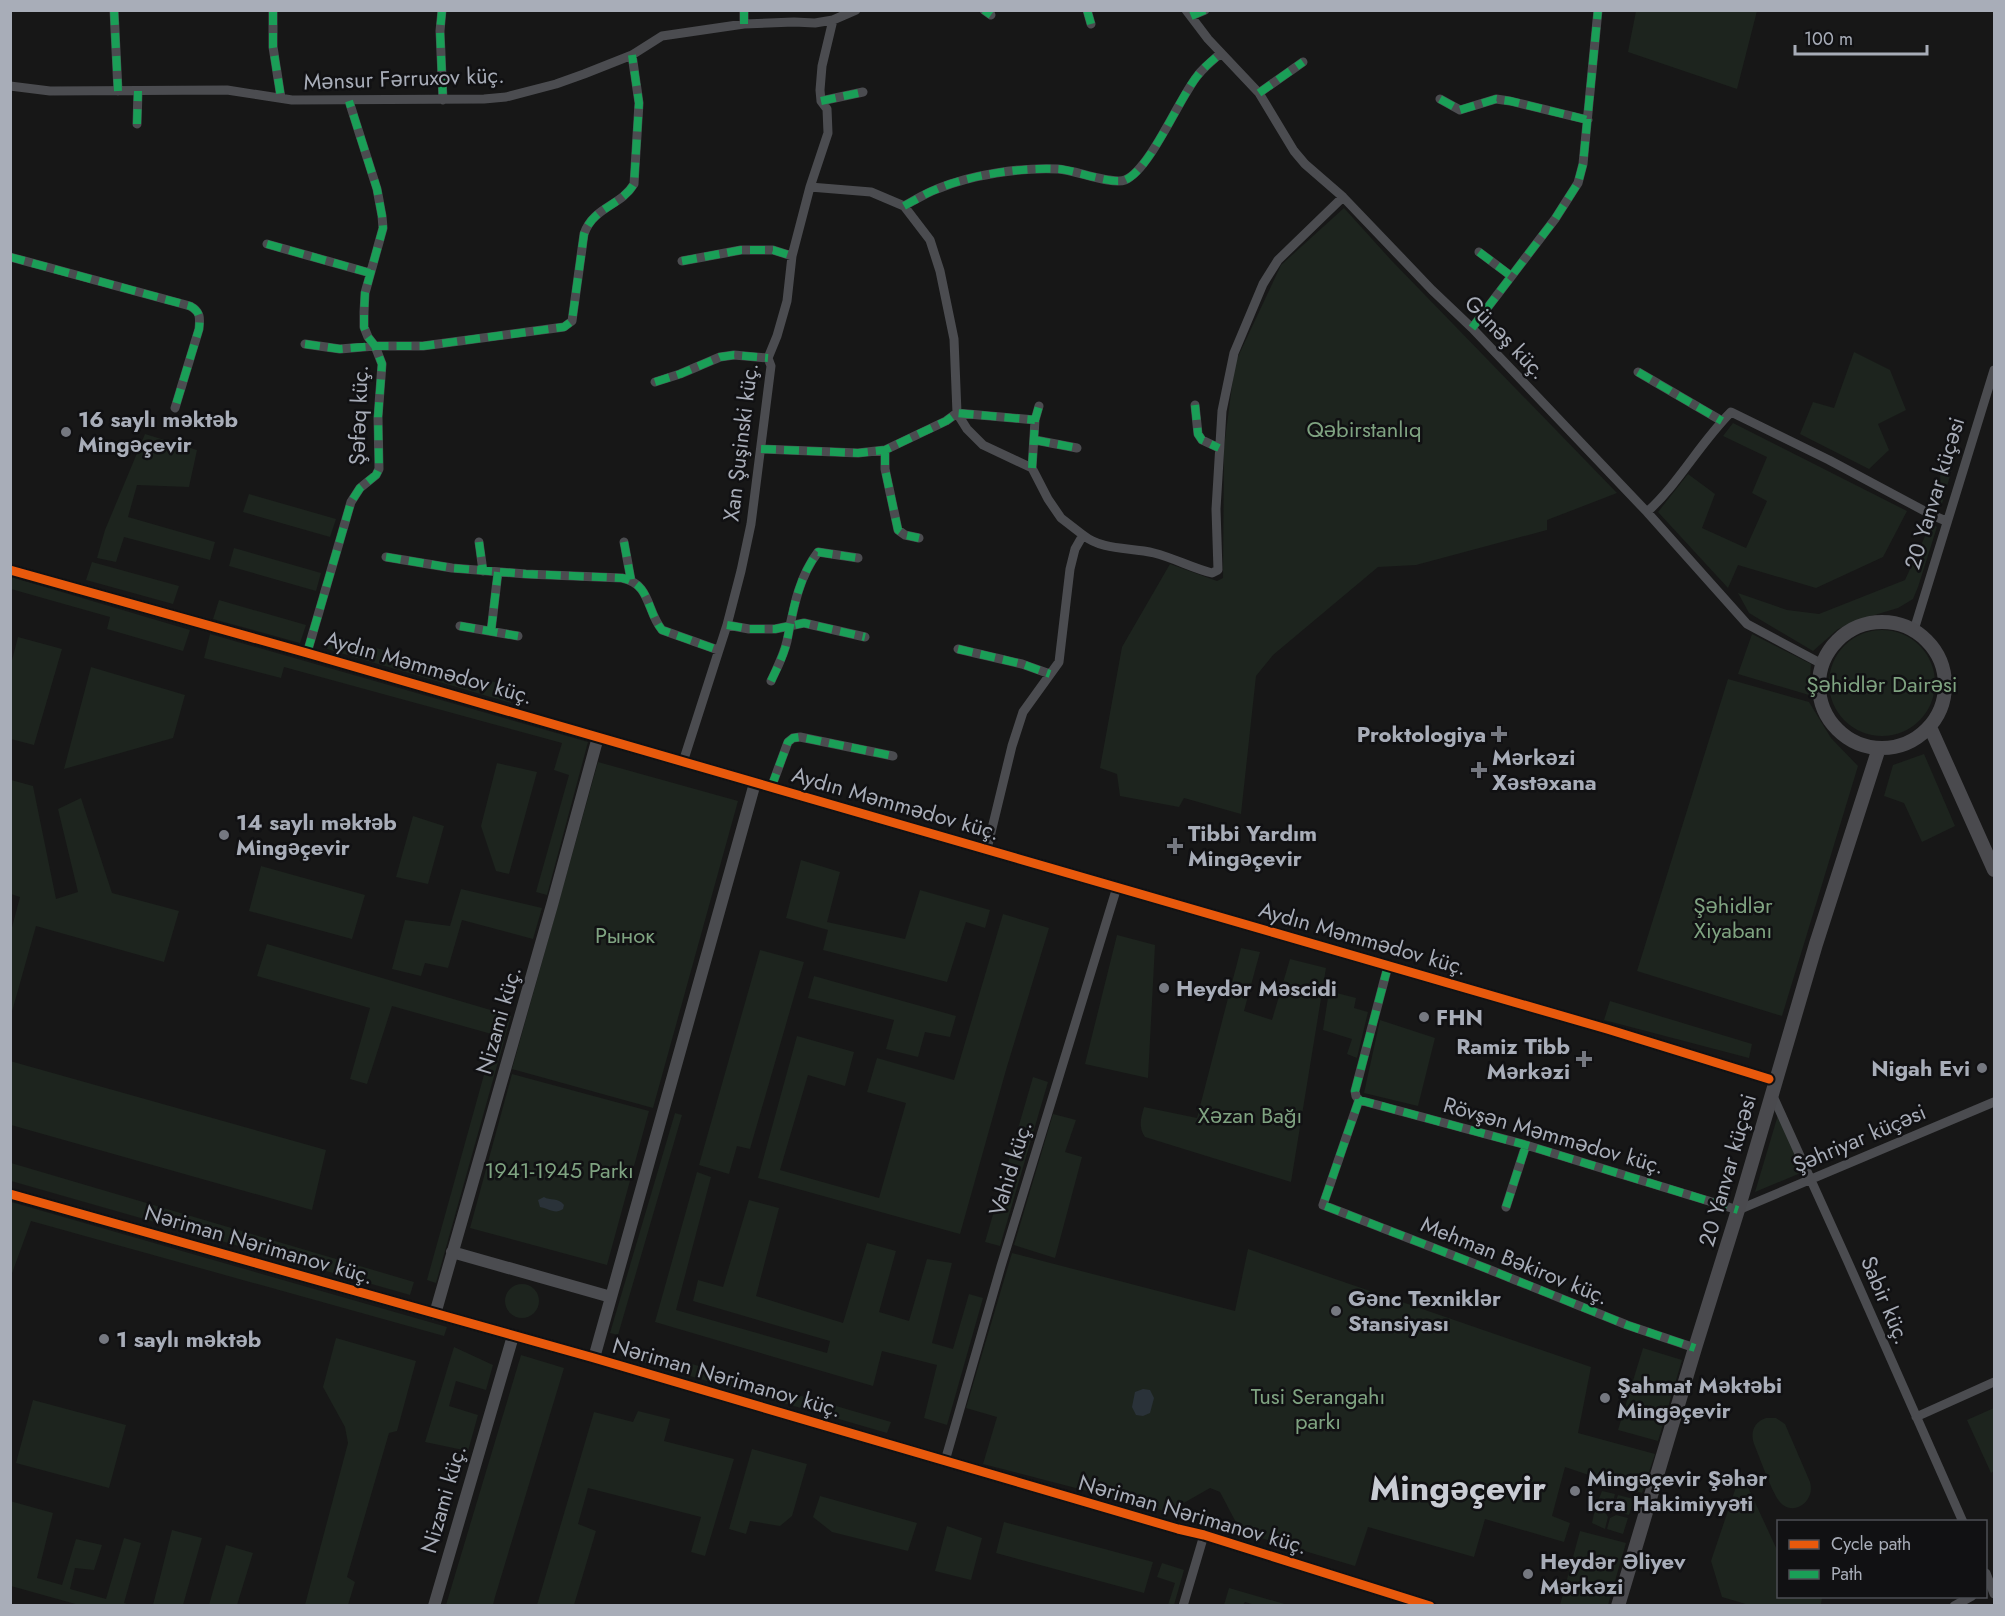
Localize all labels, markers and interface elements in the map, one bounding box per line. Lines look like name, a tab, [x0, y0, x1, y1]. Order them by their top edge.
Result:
scale bar	[1795, 18, 1927, 56]
text: 100 m	[1804, 26, 1853, 52]
street label: Mənsur Fərruxov küç.	[303, 58, 505, 98]
street label: Günəş küç.	[1458, 288, 1554, 386]
street label: Xan Şuşinski küç.	[714, 361, 766, 523]
street label: Şəfəq küç.	[340, 364, 376, 466]
place label: 16 saylı məktəb Mingəçevir	[78, 403, 238, 460]
park label: Qəbirstanlıq	[1306, 413, 1422, 445]
street label: 20 Yanvar küçəsi	[1896, 413, 1972, 573]
marker: 16 saylı məktəb Mingəçevir	[59, 425, 73, 439]
street label: Aydın Məmmədov küç.	[321, 622, 537, 712]
park label: Şəhidlər Dairəsi	[1806, 668, 1958, 700]
place label: Proktologiya	[1357, 718, 1486, 750]
marker: Proktologiya	[1490, 725, 1508, 743]
place label: Mərkəzi Xəstəxana	[1492, 741, 1597, 798]
street label: Aydın Məmmədov küç.	[788, 758, 1004, 848]
marker: Mərkəzi Xəstəxana	[1470, 761, 1488, 779]
place label: 14 saylı məktəb Mingəçevir	[236, 806, 397, 863]
place label: Tibbi Yardım Mingəçevir	[1188, 817, 1317, 874]
marker: 14 saylı məktəb Mingəçevir	[217, 828, 231, 842]
marker: Tibbi Yardım Mingəçevir	[1166, 837, 1184, 855]
park label: Şəhidlər Xiyabanı	[1694, 889, 1773, 946]
street label: Aydın Məmmədov küç.	[1255, 893, 1471, 983]
park label: Рынок	[595, 919, 655, 951]
street label: Nizami küç.	[467, 962, 529, 1078]
place label: Heydər Məscidi	[1176, 972, 1337, 1004]
marker: Heydər Məscidi	[1157, 981, 1171, 995]
place label: FHN	[1436, 1001, 1483, 1033]
marker: FHN	[1417, 1010, 1431, 1024]
place label: Ramiz Tibb Mərkəzi	[1456, 1030, 1570, 1087]
marker: Ramiz Tibb Mərkəzi	[1575, 1050, 1593, 1068]
place label: Nigah Evi	[1871, 1052, 1970, 1084]
marker: Nigah Evi	[1975, 1061, 1989, 1075]
street label: Rövşən Məmmədov küç.	[1440, 1088, 1668, 1182]
street label: 20 Yanvar küçəsi	[1690, 1090, 1764, 1250]
street label: Şəhriyar küçəsi	[1787, 1096, 1931, 1180]
park label: Xəzan Bağı	[1198, 1099, 1302, 1131]
street label: Vahid küç.	[980, 1117, 1040, 1219]
park label: 1941-1945 Parkı	[484, 1154, 634, 1186]
street label: Nəriman Nərimanov küç.	[141, 1196, 377, 1292]
street label: Mehman Bəkirov küç.	[1416, 1208, 1614, 1312]
street label: Sabir küç.	[1853, 1251, 1919, 1349]
place label: Gənc Texniklər Stansiyası	[1348, 1282, 1501, 1339]
marker: Gənc Texniklər Stansiyası	[1329, 1304, 1343, 1318]
place label: 1 saylı məktəb	[116, 1323, 261, 1355]
street label: Nəriman Nərimanov küç.	[609, 1329, 845, 1425]
marker: 1 saylı məktəb	[97, 1332, 111, 1346]
place label: Şahmat Məktəbi Mingəçevir	[1617, 1369, 1782, 1426]
park label: Tusi Serangahı parkı	[1251, 1380, 1385, 1437]
marker: Şahmat Məktəbi Mingəçevir	[1598, 1391, 1612, 1405]
street label: Nizami küç.	[412, 1441, 474, 1557]
place label: Mingəçevir Şəhər İcra Hakimiyyəti	[1587, 1462, 1767, 1519]
district label: Mingəçevir	[1370, 1464, 1546, 1513]
street label: Nəriman Nərimanov küç.	[1075, 1466, 1311, 1562]
marker: Mingəçevir Şəhər İcra Hakimiyyəti	[1568, 1484, 1582, 1498]
legend	[1777, 1520, 1987, 1598]
text: Cycle path	[1831, 1531, 1911, 1557]
place label: Heydər Əliyev Mərkəzi	[1540, 1545, 1686, 1602]
text: Path	[1831, 1561, 1863, 1587]
marker: Heydər Əliyev Mərkəzi	[1521, 1567, 1535, 1581]

